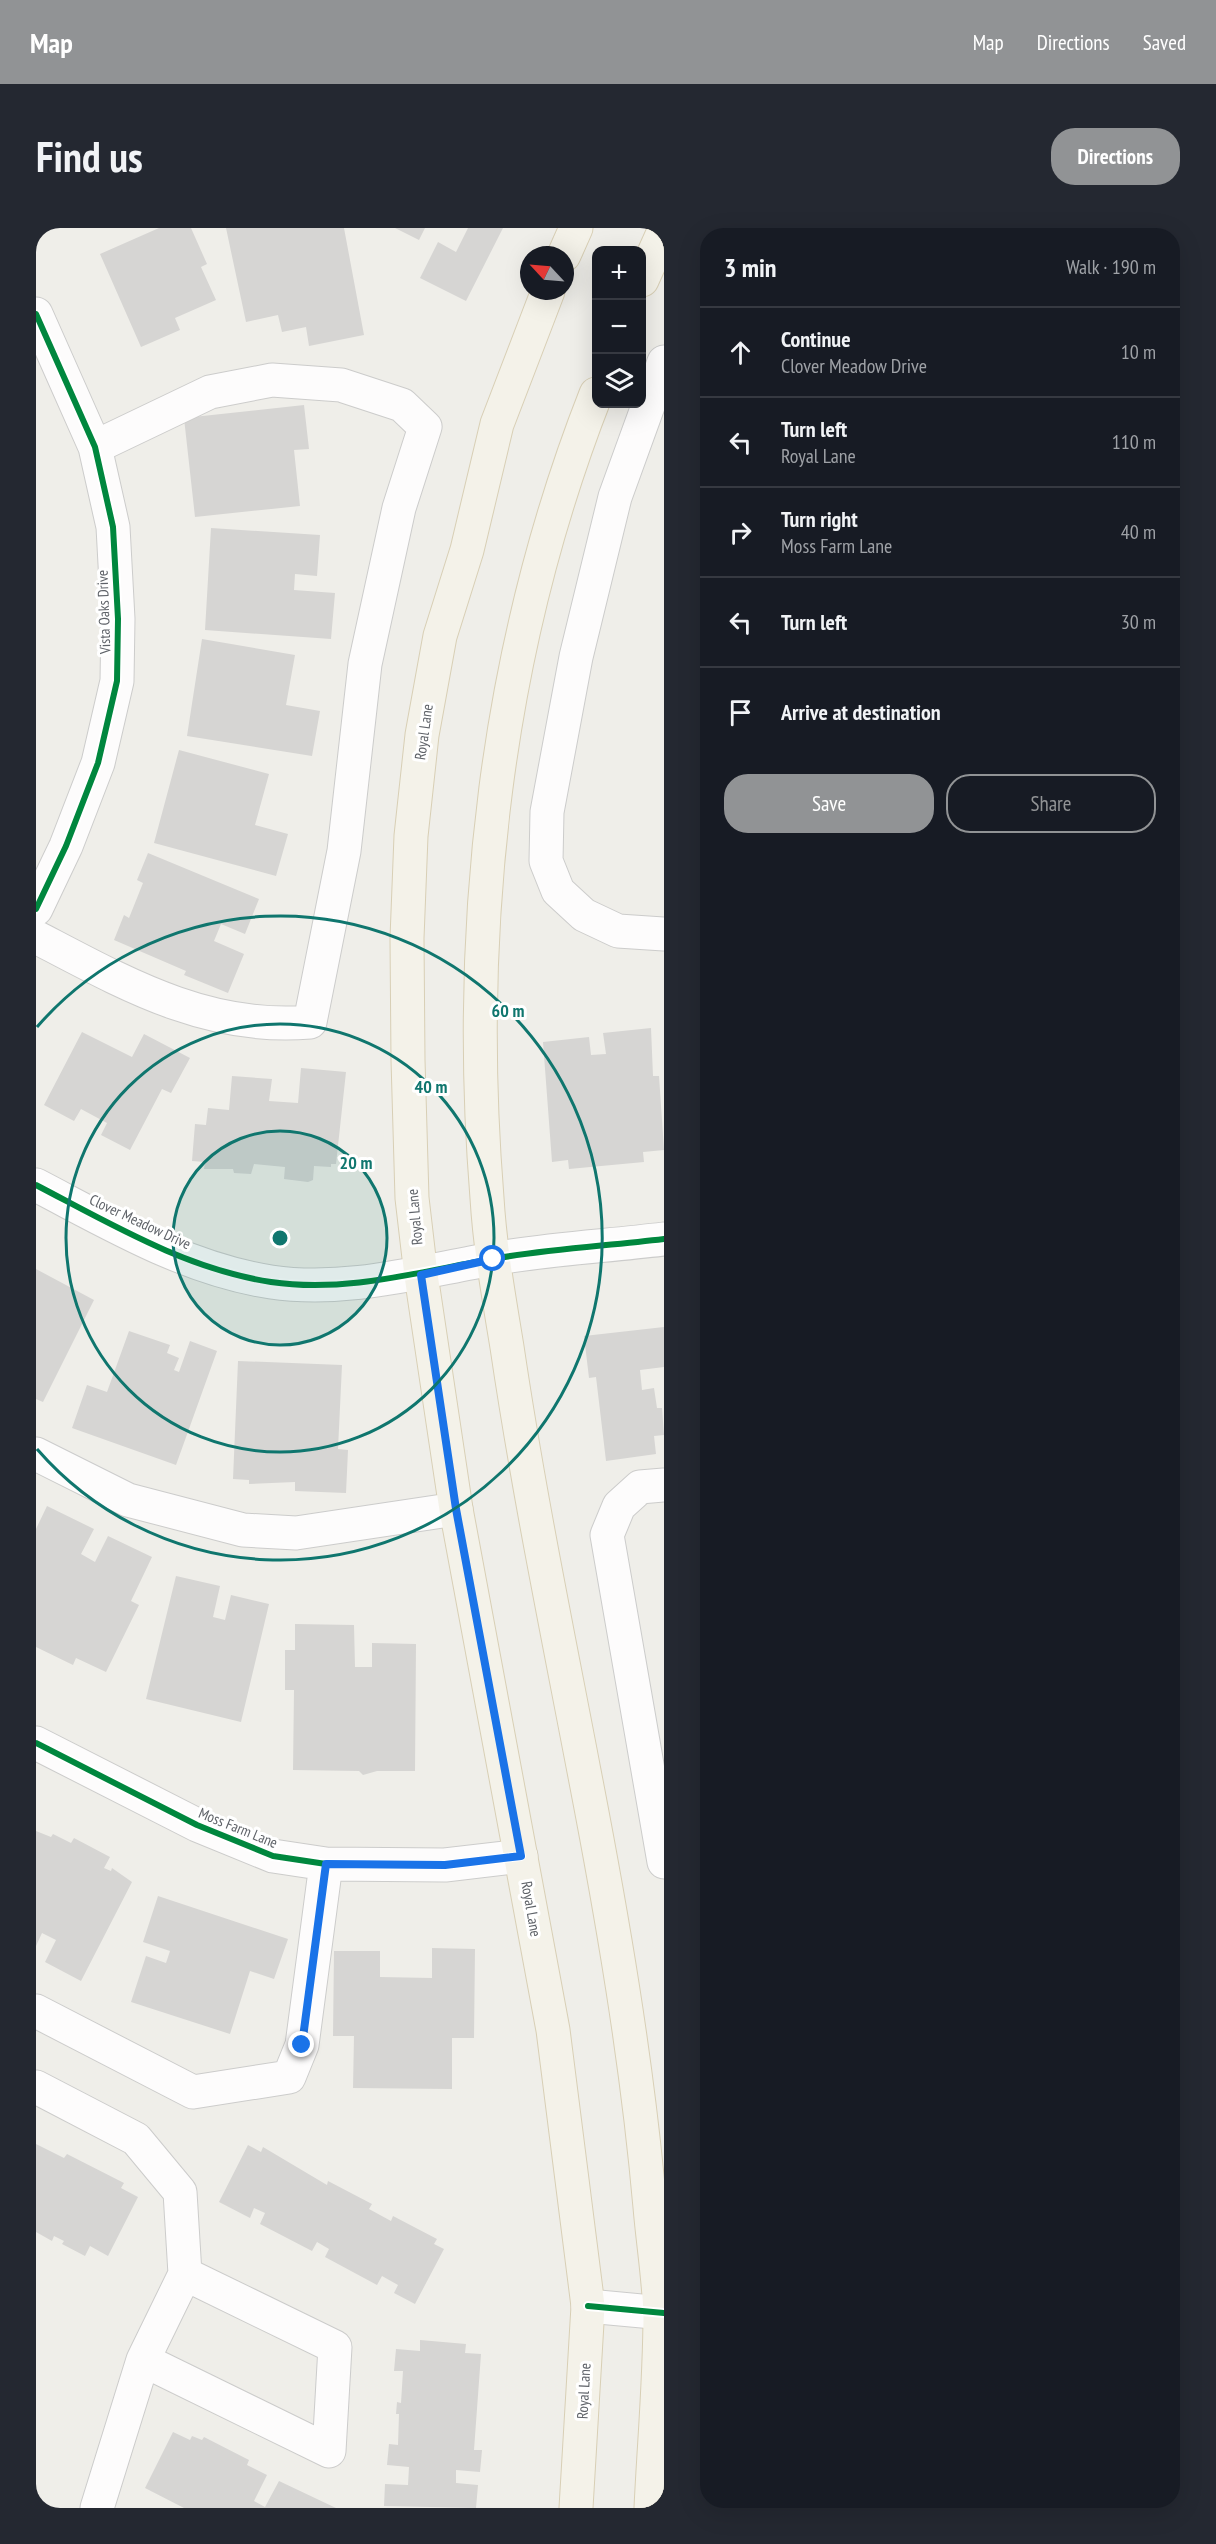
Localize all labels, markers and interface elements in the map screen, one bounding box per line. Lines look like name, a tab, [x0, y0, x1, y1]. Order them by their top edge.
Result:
text: Map	[30, 24, 73, 61]
text: Map	[973, 29, 1004, 56]
text: Directions	[1037, 29, 1110, 56]
text: Saved	[1143, 29, 1186, 56]
button: Directions	[1051, 128, 1180, 185]
text: Find us	[36, 129, 143, 184]
north arrow	[520, 246, 574, 300]
map controls	[592, 246, 646, 408]
button: +	[592, 246, 646, 300]
text: 3 min	[724, 251, 777, 284]
text: Walk · 190 m	[1066, 254, 1156, 280]
button: −	[592, 300, 646, 354]
text: Continue	[781, 325, 851, 353]
icon: ahead	[724, 336, 757, 369]
text: 10 m	[1121, 339, 1156, 365]
text: Clover Meadow Drive	[781, 353, 927, 379]
button: layers	[592, 354, 646, 408]
text: Turn left	[781, 415, 847, 443]
icon: left	[724, 426, 757, 459]
text: 110 m	[1112, 429, 1156, 455]
text: Royal Lane	[781, 443, 856, 469]
text: Turn right	[781, 505, 858, 533]
icon: right	[724, 516, 757, 549]
text: 40 m	[1121, 519, 1156, 545]
text: Moss Farm Lane	[781, 533, 892, 559]
street label: Vista Oaks Drive	[93, 570, 114, 655]
icon: left	[724, 606, 757, 639]
text: Turn left	[781, 608, 847, 636]
text: 30 m	[1121, 609, 1156, 635]
icon: arrive	[724, 696, 757, 729]
text: Arrive at destination	[781, 698, 941, 726]
street label: Royal Lane	[410, 703, 437, 761]
button: Save	[724, 774, 934, 833]
button: Share	[946, 774, 1156, 833]
text: 60 m	[492, 999, 524, 1022]
text: 40 m	[415, 1075, 447, 1098]
text: 20 m	[340, 1151, 372, 1174]
street label: Royal Lane	[403, 1188, 426, 1246]
street label: Clover Meadow Drive	[87, 1190, 194, 1253]
centre of rings	[270, 1228, 290, 1248]
route start	[479, 1245, 505, 1271]
street label: Moss Farm Lane	[196, 1803, 280, 1852]
street label: Royal Lane	[517, 1880, 546, 1938]
route end	[288, 2031, 314, 2057]
street label: Royal Lane	[573, 2362, 594, 2419]

